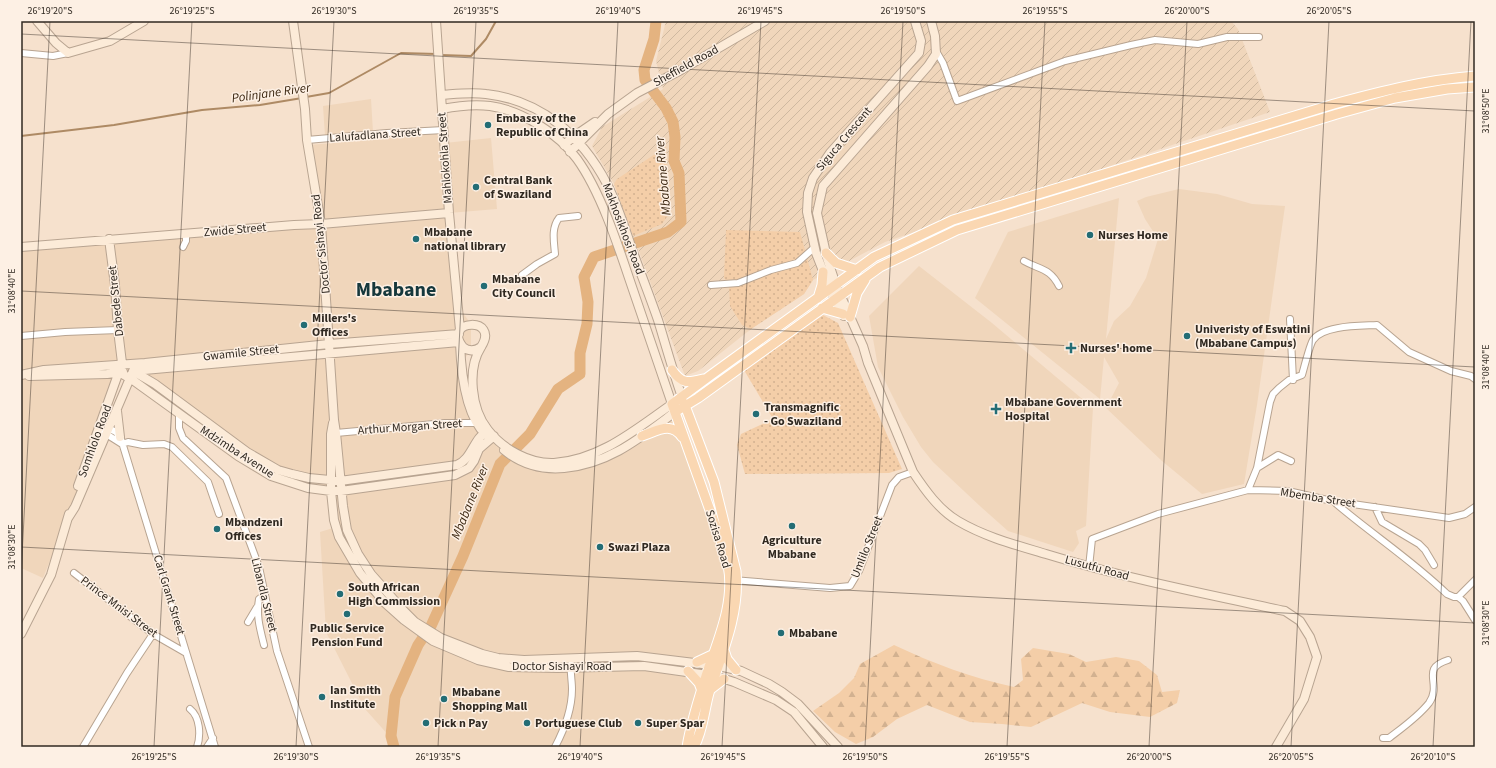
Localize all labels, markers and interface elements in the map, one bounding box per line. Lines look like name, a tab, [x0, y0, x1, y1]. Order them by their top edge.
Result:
text: 26°19'20"S	[27, 4, 73, 18]
text: 26°19'25"S	[169, 4, 215, 18]
text: 26°19'30"S	[311, 4, 357, 18]
text: 26°19'35"S	[453, 4, 499, 18]
text: 26°19'40"S	[595, 4, 641, 18]
text: 26°19'45"S	[737, 4, 783, 18]
text: 26°19'50"S	[880, 4, 926, 18]
text: 26°19'55"S	[1022, 4, 1068, 18]
text: 26°20'00"S	[1164, 4, 1210, 18]
text: 26°20'05"S	[1306, 4, 1352, 18]
street label: Sheffield Road	[650, 41, 722, 91]
water label: Polinjane River	[231, 78, 312, 107]
text: 31°08'50"E	[1479, 88, 1493, 134]
street label: Siguca Crescent	[812, 103, 876, 175]
place label: Embassy of the Republic of China	[496, 110, 588, 141]
street label: Mahlokohla Street	[433, 112, 457, 204]
marker: Embassy of the Republic of China	[483, 120, 493, 130]
street label: Lalufadlana Street	[329, 123, 421, 147]
water label: Mbabane River	[651, 135, 675, 216]
place label: Central Bank of Swaziland	[484, 172, 553, 203]
street label: Makhosikhosi Road	[598, 181, 648, 277]
marker: Central Bank of Swaziland	[471, 182, 481, 192]
street label: Doctor Sishayi Road	[307, 193, 335, 295]
street label: Zwide Street	[203, 219, 267, 241]
place label: Mbabane national library	[424, 224, 507, 255]
place label: Nurses Home	[1098, 227, 1168, 244]
marker: Nurses Home	[1085, 230, 1095, 240]
marker: Mbabane national library	[411, 234, 421, 244]
street label: Dabede Street	[104, 265, 128, 337]
text: 31°08'40"E	[5, 268, 19, 314]
place label: Mbabane City Council	[492, 271, 556, 302]
district label: Mbabane	[356, 276, 436, 304]
marker: Mbabane City Council	[479, 281, 489, 291]
place label: Millers's Offices	[312, 310, 356, 341]
marker: Millers's Offices	[299, 320, 309, 330]
place label: Univeristy of Eswatini (Mbabane Campus)	[1195, 321, 1310, 352]
marker: Univeristy of Eswatini (Mbabane Campus)	[1182, 331, 1192, 341]
place label: Nurses' home	[1080, 340, 1152, 357]
street label: Gwamile Street	[202, 341, 280, 365]
marker: Nurses' home	[1065, 342, 1077, 354]
text: 31°08'40"E	[1479, 344, 1493, 390]
place label: Mbabane Government Hospital	[1005, 394, 1122, 425]
place label: Transmagnific - Go Swaziland	[764, 399, 842, 430]
street label: Somhlolo Road	[74, 402, 116, 480]
marker: Mbabane Government Hospital	[990, 403, 1002, 415]
marker: Transmagnific - Go Swaziland	[751, 409, 761, 419]
street label: Arthur Morgan Street	[357, 415, 463, 439]
street label: Mdzimba Avenue	[197, 422, 277, 482]
water label: Mbabane River	[447, 461, 493, 542]
street label: Mbemba Street	[1279, 484, 1357, 512]
street label: Sozisa Road	[701, 508, 735, 570]
street label: Umlilo Street	[847, 513, 887, 581]
place label: Mbandzeni Offices	[225, 514, 283, 545]
marker: Agriculture Mbabane	[787, 521, 797, 531]
text: 31°08'30"E	[5, 524, 19, 570]
marker: Mbandzeni Offices	[212, 524, 222, 534]
place label: Agriculture Mbabane	[761, 532, 822, 563]
place label: Swazi Plaza	[608, 539, 670, 556]
marker: Swazi Plaza	[595, 542, 605, 552]
street label: Lusutfu Road	[1063, 551, 1131, 585]
street label: Carl Grant Street	[149, 553, 189, 637]
street label: Libandla Street	[247, 556, 281, 634]
street label: Prince Mnisi Street	[77, 572, 161, 642]
place label: South African High Commission	[348, 579, 440, 610]
marker: South African High Commission	[335, 589, 345, 599]
text: 31°08'30"E	[1479, 600, 1493, 646]
marker: Public Service Pension Fund	[342, 609, 352, 619]
place label: Public Service Pension Fund	[310, 620, 384, 651]
place label: Mbabane	[789, 625, 837, 642]
marker: Mbabane	[776, 628, 786, 638]
street label: Doctor Sishayi Road	[512, 658, 612, 675]
place label: Ian Smith Institute	[330, 682, 381, 713]
place label: Mbabane Shopping Mall	[452, 684, 528, 715]
marker: Ian Smith Institute	[317, 692, 327, 702]
marker: Mbabane Shopping Mall	[439, 694, 449, 704]
place label: Pick n Pay	[434, 715, 488, 732]
place label: Portuguese Club	[535, 715, 622, 732]
place label: Super Spar	[646, 715, 704, 732]
marker: Pick n Pay	[421, 718, 431, 728]
marker: Portuguese Club	[522, 718, 532, 728]
marker: Super Spar	[633, 718, 643, 728]
text: 26°19'25"S	[131, 750, 177, 764]
text: 26°19'30"S	[273, 750, 319, 764]
text: 26°19'35"S	[415, 750, 461, 764]
text: 26°19'40"S	[557, 750, 603, 764]
text: 26°19'45"S	[700, 750, 746, 764]
text: 26°19'50"S	[842, 750, 888, 764]
text: 26°19'55"S	[984, 750, 1030, 764]
text: 26°20'00"S	[1126, 750, 1172, 764]
text: 26°20'05"S	[1268, 750, 1314, 764]
text: 26°20'10"S	[1410, 750, 1456, 764]

